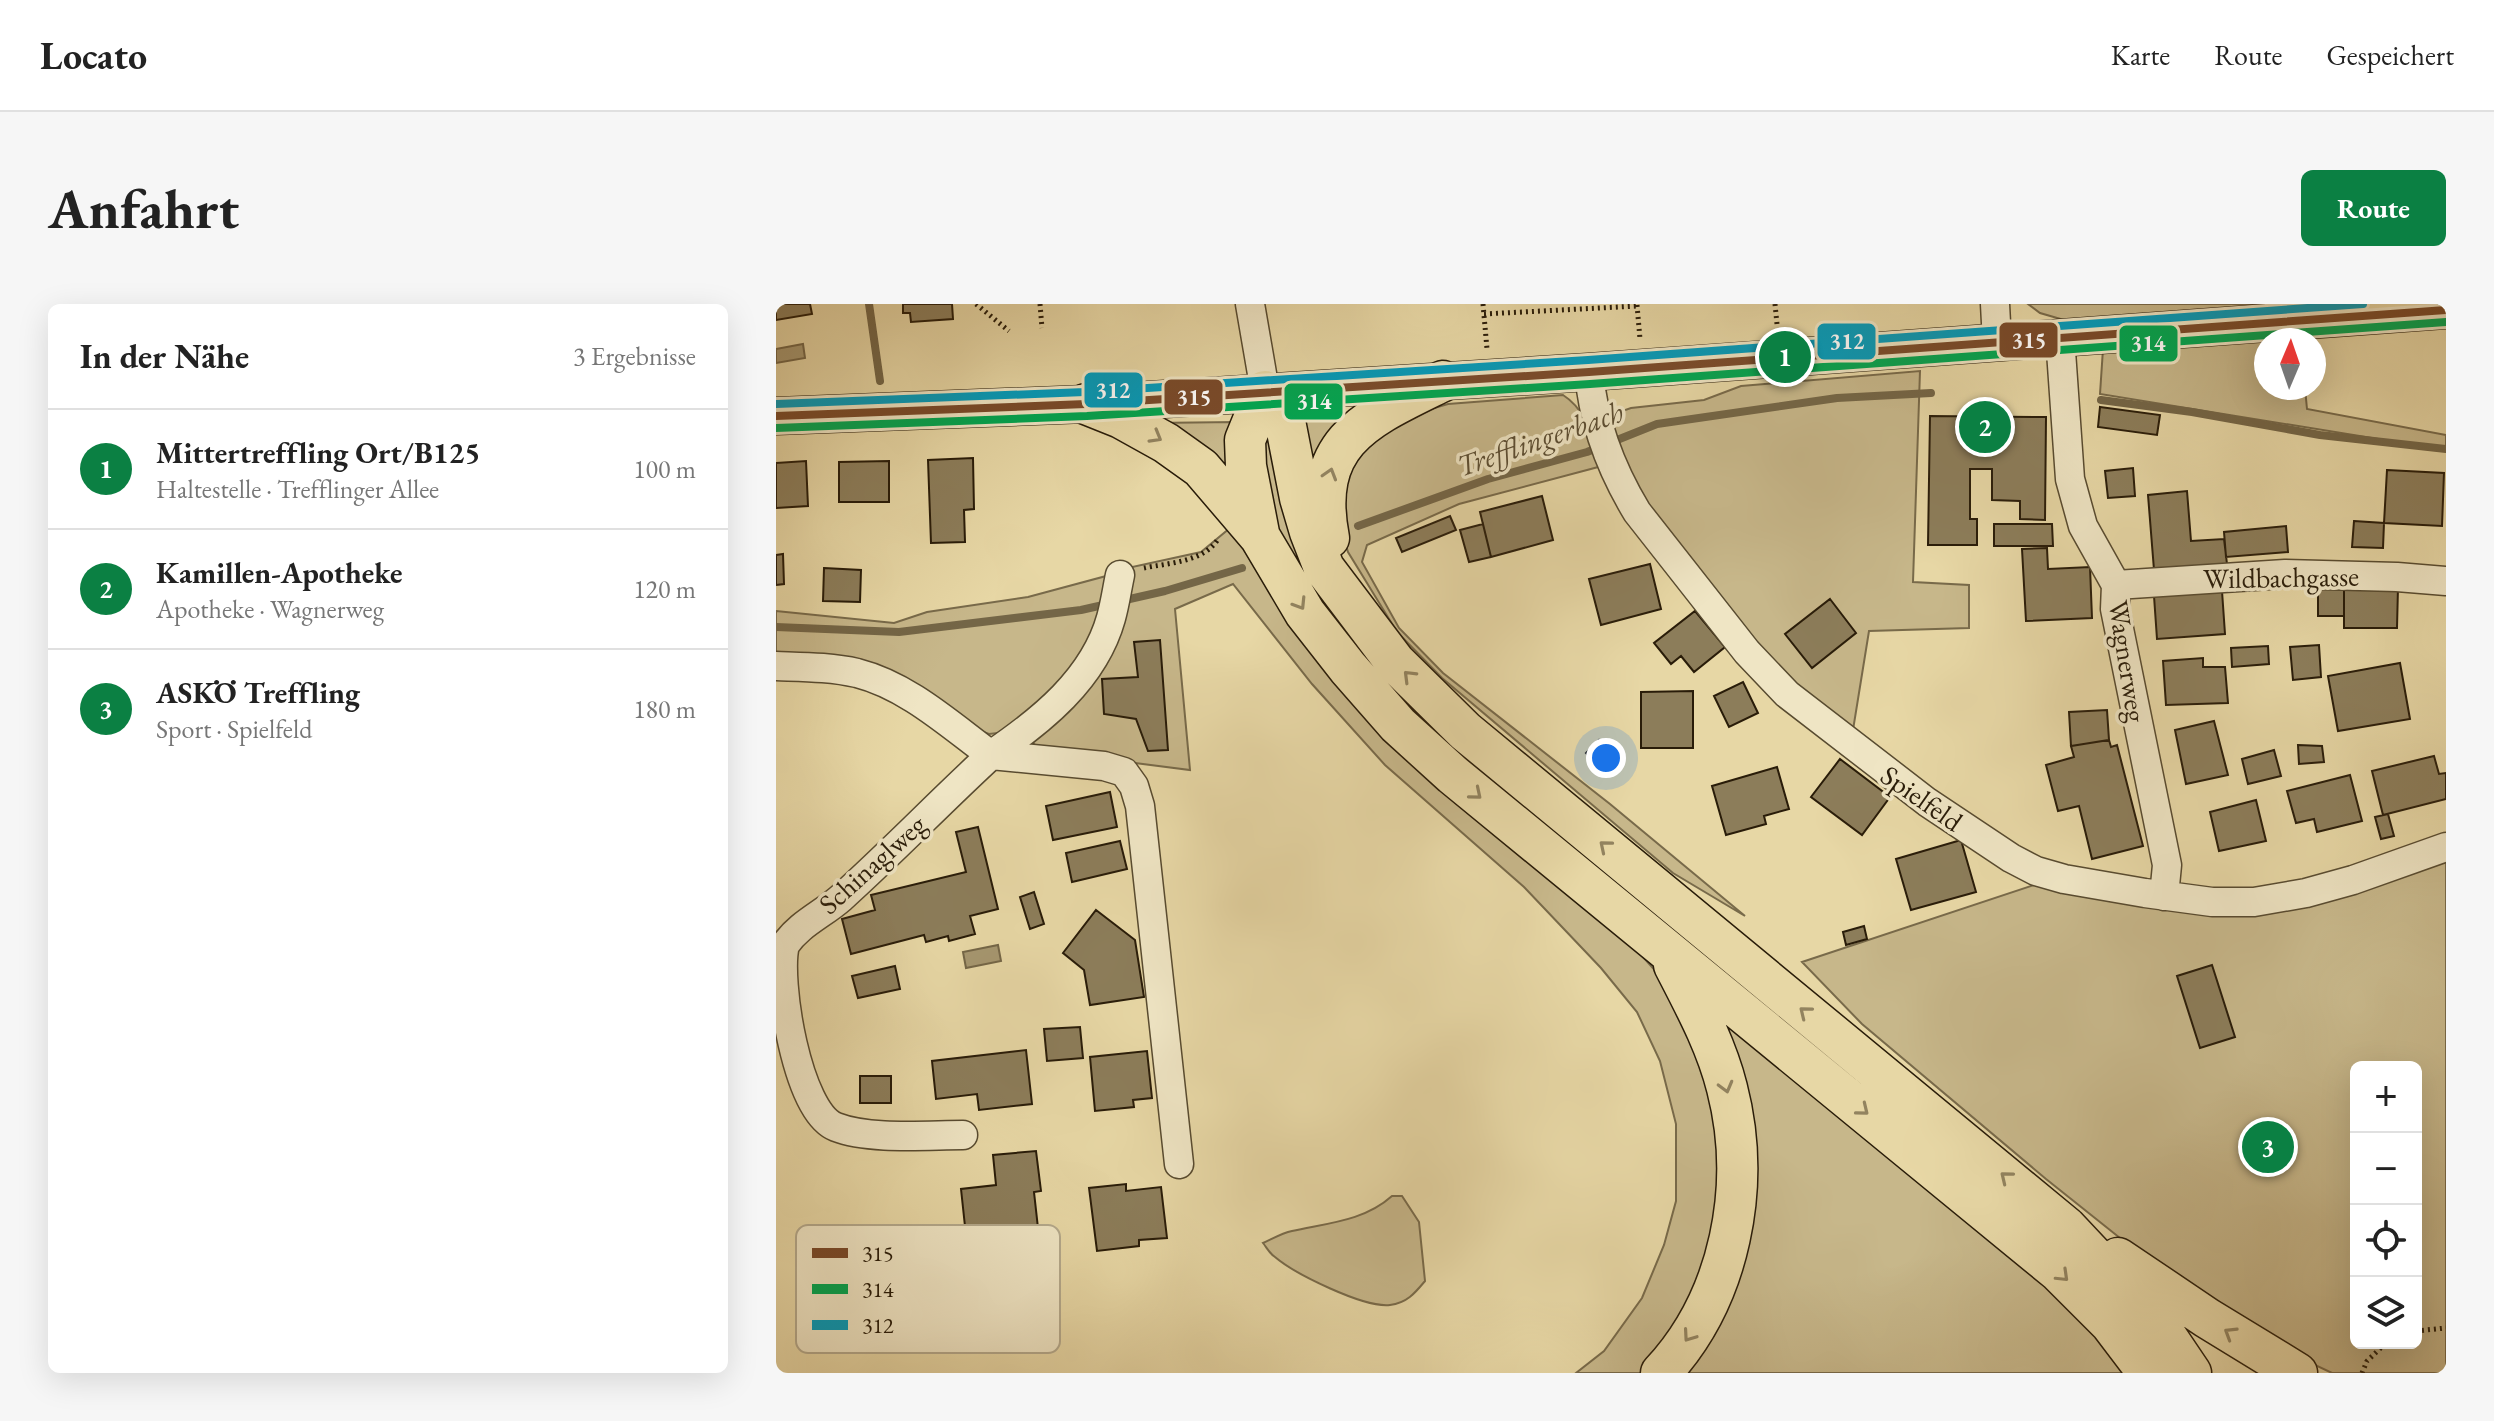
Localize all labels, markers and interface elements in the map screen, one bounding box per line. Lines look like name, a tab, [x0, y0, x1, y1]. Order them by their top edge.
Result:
text: Locato	[40, 31, 147, 80]
text: Karte	[2111, 37, 2170, 73]
text: Route	[2214, 37, 2282, 73]
text: Gespeichert	[2326, 37, 2454, 73]
button: Route	[2301, 170, 2446, 246]
text: Anfahrt	[48, 172, 239, 245]
line badge: 315	[1998, 321, 2059, 359]
line badge: 312	[1816, 322, 1877, 361]
line badge: 314	[2118, 324, 2179, 363]
text: 315	[2012, 326, 2046, 355]
pin: 1	[1759, 327, 1811, 387]
text: 312	[1830, 327, 1865, 356]
north arrow	[2254, 328, 2326, 400]
text: 314	[2131, 329, 2166, 358]
text: In der Nähe	[80, 334, 249, 378]
text: 3 Ergebnisse	[573, 339, 696, 373]
line badge: 312	[1083, 371, 1144, 409]
text: 312	[1096, 376, 1131, 405]
line badge: 315	[1163, 378, 1224, 416]
line badge: 314	[1283, 382, 1344, 421]
text: 315	[1177, 383, 1211, 412]
text: 314	[1297, 387, 1332, 416]
water label: Trefflingerbach	[1451, 392, 1629, 485]
pin: 2	[1959, 397, 2011, 457]
one-way arrow	[1147, 427, 1162, 443]
text: Mittertreffling Ort/B125	[156, 433, 480, 472]
text: 1	[99, 452, 113, 486]
text: 100 m	[633, 452, 696, 486]
one-way arrow	[1321, 467, 1337, 481]
text: Haltestelle · Trefflinger Allee	[156, 472, 439, 506]
text: Kamillen-Apotheke	[156, 553, 402, 592]
street label: Wildbachgasse	[2203, 558, 2359, 596]
text: 2	[99, 572, 113, 606]
text: 120 m	[633, 572, 696, 606]
text: Apotheke · Wagnerweg	[156, 592, 384, 626]
one-way arrow	[1290, 595, 1306, 610]
street label: Wagnerweg	[2101, 598, 2156, 725]
one-way arrow	[1404, 670, 1418, 685]
text: ASKÖ Treffling	[156, 673, 360, 712]
text: 3	[99, 692, 113, 726]
text: 180 m	[633, 692, 696, 726]
text: Sport · Spielfeld	[156, 712, 312, 746]
your location	[1586, 738, 1626, 778]
street label: Spielfeld	[1874, 757, 1971, 840]
one-way arrow	[1467, 784, 1482, 799]
street label: Schinaglweg	[811, 806, 934, 922]
one-way arrow	[1600, 841, 1614, 856]
one-way arrow	[1800, 1007, 1815, 1022]
map controls	[2350, 1061, 2422, 1349]
button: +	[2350, 1061, 2422, 1133]
one-way arrow	[1717, 1080, 1734, 1093]
one-way arrow	[1854, 1100, 1868, 1115]
pin: 3	[2242, 1117, 2294, 1177]
button: −	[2350, 1133, 2422, 1205]
one-way arrow	[2001, 1172, 2015, 1187]
button: locate	[2350, 1205, 2422, 1277]
legend	[796, 1225, 1060, 1353]
text: 315	[862, 1239, 894, 1268]
one-way arrow	[2054, 1267, 2068, 1281]
text: 314	[862, 1275, 894, 1304]
button: layers	[2350, 1277, 2422, 1349]
text: 312	[862, 1311, 894, 1340]
one-way arrow	[2224, 1327, 2239, 1342]
one-way arrow	[1684, 1328, 1698, 1342]

